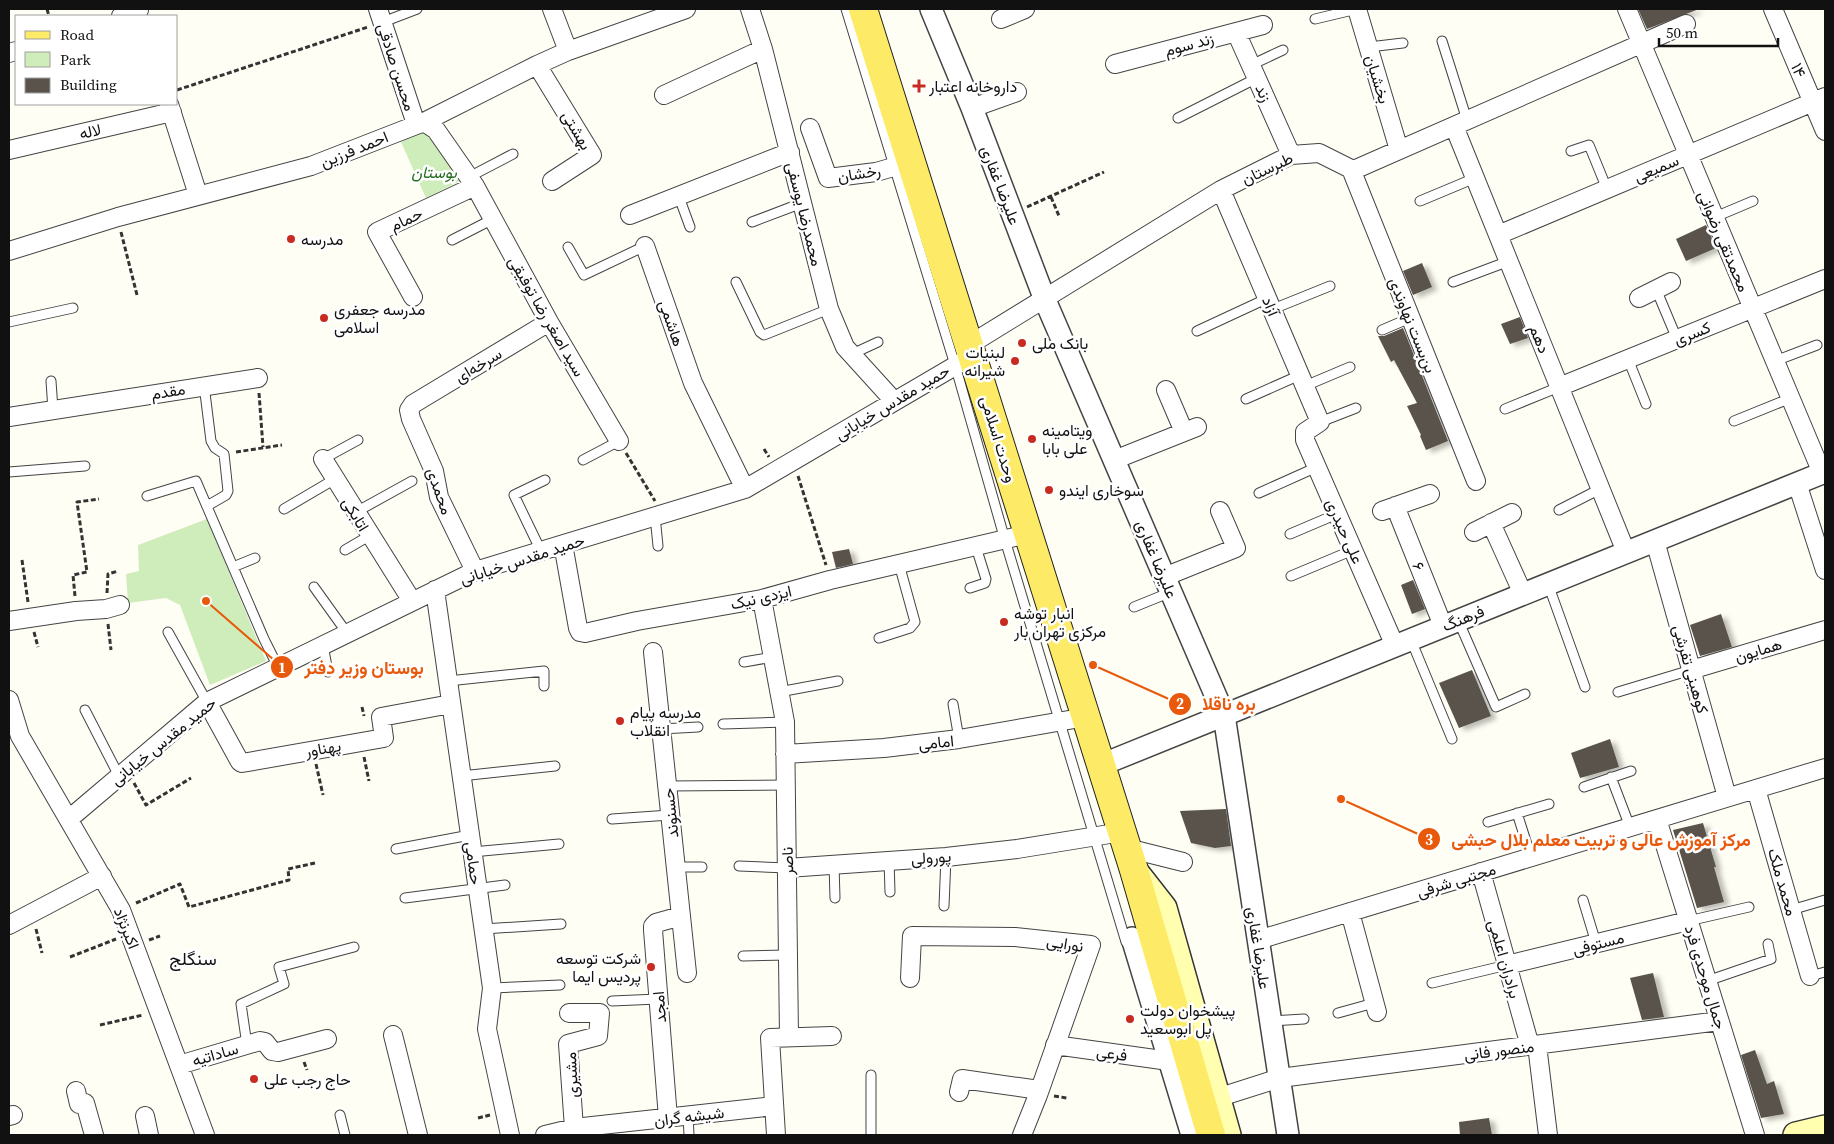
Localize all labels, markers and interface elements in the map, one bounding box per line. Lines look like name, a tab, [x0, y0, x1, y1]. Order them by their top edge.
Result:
legend	[15, 15, 178, 105]
scale bar	[1659, 15, 1778, 47]
street label: محسن صادقی	[372, 20, 422, 114]
text: 50 m	[1666, 22, 1698, 43]
text: Road	[60, 24, 94, 45]
street label: زند سوم	[1162, 27, 1216, 61]
text: Park	[60, 49, 92, 70]
street label: بخشیان	[1360, 52, 1396, 106]
street label: ۱۴	[1786, 59, 1812, 81]
text: Building	[60, 74, 117, 95]
place label: داروخانه اعتبار	[928, 75, 1017, 97]
marker: داروخانه اعتبار	[913, 80, 925, 92]
street label: زند	[1250, 81, 1278, 105]
street label: بهشتی	[557, 106, 597, 154]
street label: لاله	[77, 118, 103, 144]
street label: احمد فرزین	[317, 125, 391, 173]
street label: علیرضا غفاری	[976, 142, 1026, 228]
street label: طبرستان	[1238, 146, 1296, 190]
street label: سمیعی	[1630, 149, 1682, 187]
street label: رخشان	[836, 159, 882, 187]
street label: محمدرضا یوسفی	[781, 160, 829, 268]
park label: بوستان	[411, 161, 458, 183]
street label: محمدتقی رضوانی	[1693, 187, 1755, 295]
street label: حمام	[386, 202, 426, 236]
place label: مدرسه	[301, 228, 343, 250]
marker: مدرسه	[285, 233, 297, 245]
street label: سید اصغر رضا توفیقی	[504, 252, 590, 380]
street label: بن‌بست نهاوندی	[1384, 274, 1442, 376]
street label: آزاد	[1257, 293, 1285, 320]
street label: هاشمی	[654, 297, 690, 349]
place label: مدرسه جعفری اسلامی	[334, 298, 425, 338]
marker: مدرسه جعفری اسلامی	[318, 312, 330, 324]
street label: کسری	[1670, 316, 1714, 350]
street label: دهم	[1524, 321, 1556, 357]
place label: بانک ملی	[1032, 332, 1088, 354]
marker: بانک ملی	[1016, 337, 1028, 349]
place label: لبنیات شیرانه	[964, 341, 1005, 381]
street label: سرخه‌ای	[450, 342, 506, 388]
marker: لبنیات شیرانه	[1009, 355, 1021, 367]
street label: حمید مقدس خیابانی	[831, 359, 954, 445]
street label: مقدم	[149, 377, 187, 405]
street label: وحدت اسلامی	[975, 393, 1023, 485]
place label: ویتامینه علی بابا	[1042, 419, 1092, 459]
marker: ویتامینه علی بابا	[1026, 433, 1038, 445]
street label: محمدی	[422, 465, 458, 517]
place label: سوخاری ایندو	[1059, 479, 1144, 501]
marker: سوخاری ایندو	[1043, 484, 1055, 496]
street label: اتابکی	[337, 493, 375, 535]
street label: علی حیدری	[1321, 495, 1369, 567]
street label: علیرضا غفاری	[1131, 516, 1183, 602]
street label: حمید مقدس خیابانی	[457, 528, 588, 590]
street label: ۶	[1407, 558, 1431, 574]
street label: ایزدی نیک	[728, 579, 794, 615]
street label: فرهنگ	[1439, 600, 1487, 636]
place label: انبار توشه مرکزی تهران بار	[1013, 602, 1106, 642]
marker: انبار توشه مرکزی تهران بار	[998, 616, 1010, 628]
street label: کوهینی تفرشی	[1668, 622, 1714, 716]
street label: همایون	[1732, 632, 1784, 668]
callout: بوستان وزیر دفتر	[270, 651, 434, 684]
text: بوستان وزیر دفتر	[303, 655, 424, 680]
text: 1	[278, 657, 286, 678]
callout: بره ناقلا	[1167, 688, 1266, 721]
street label: حمید مقدس خیابانی	[106, 691, 221, 790]
text: بره ناقلا	[1202, 691, 1256, 716]
text: 2	[1176, 693, 1184, 714]
place label: مدرسه پیام انقلاب	[630, 701, 701, 741]
marker: مدرسه پیام انقلاب	[614, 715, 626, 727]
street label: امامی	[917, 729, 955, 755]
street label: پهناور	[302, 734, 343, 763]
street label: حسنوند	[656, 787, 684, 839]
callout: مرکز آموزش عالی و تربیت معلم بلال حبشی	[1416, 823, 1761, 856]
text: مرکز آموزش عالی و تربیت معلم بلال حبشی	[1451, 827, 1751, 852]
text: 3	[1425, 829, 1433, 850]
street label: حمامی	[460, 840, 488, 886]
street label: پورولی	[910, 845, 952, 870]
street label: محمد ملک	[1763, 846, 1803, 918]
street label: ناصر	[776, 847, 798, 876]
street label: مجتبی شرفی	[1414, 858, 1498, 902]
street label: اکبرنژاد	[109, 904, 145, 952]
street label: علیرضا غفاری	[1242, 905, 1276, 991]
street label: برادران اعلمی	[1483, 917, 1527, 1001]
street label: جمال موحدی فرد	[1680, 922, 1732, 1032]
street label: مستوفی	[1570, 926, 1626, 960]
street label: نورایی	[1045, 929, 1085, 957]
district label: سنگلج	[169, 946, 217, 971]
place label: شرکت توسعه پردیس ایما	[556, 947, 641, 988]
marker: شرکت توسعه پردیس ایما	[645, 961, 657, 973]
street label: امجد	[647, 990, 671, 1024]
place label: پیشخوان دولت پل ابوسعید	[1140, 999, 1235, 1040]
marker: پیشخوان دولت پل ابوسعید	[1124, 1013, 1136, 1025]
street label: منصور فانی	[1463, 1035, 1535, 1065]
street label: ساداتیه	[189, 1037, 241, 1071]
street label: فرعی	[1095, 1040, 1129, 1066]
street label: مشیری	[559, 1052, 583, 1098]
place label: حاج رجب علی	[264, 1068, 351, 1091]
marker: حاج رجب علی	[248, 1073, 260, 1085]
street label: شیشه گران	[653, 1101, 725, 1131]

